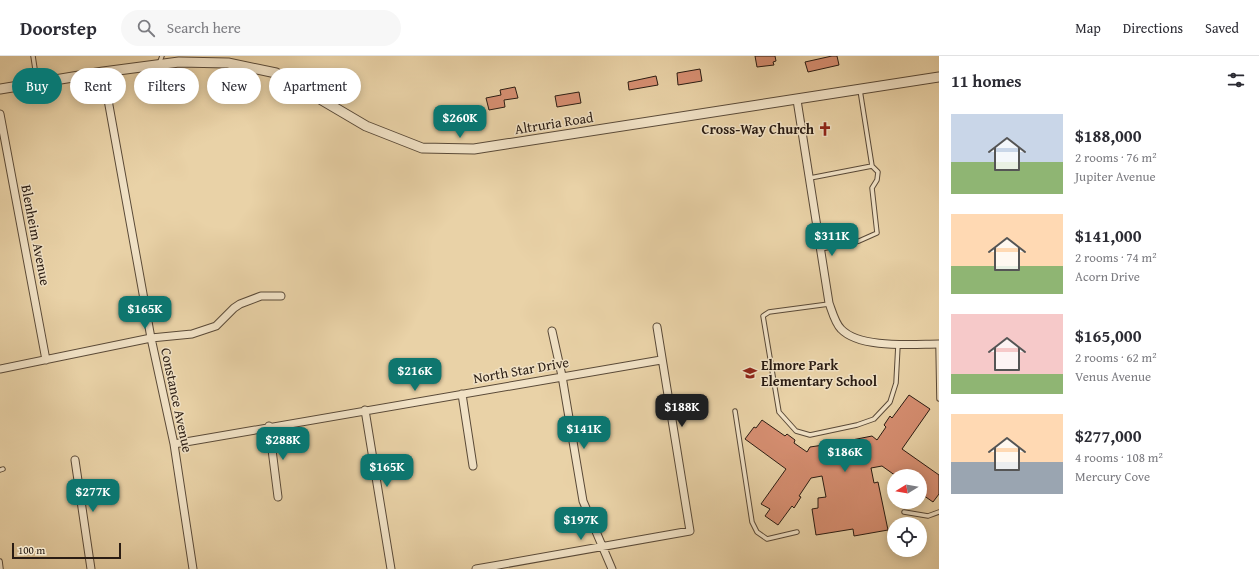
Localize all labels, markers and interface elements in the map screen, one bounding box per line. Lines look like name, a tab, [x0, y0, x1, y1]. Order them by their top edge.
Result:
search box	[121, 10, 401, 46]
text: Doorstep	[20, 14, 97, 42]
icon: search	[135, 17, 157, 39]
text: Search here	[167, 17, 241, 38]
text: Map	[1075, 18, 1101, 38]
text: Directions	[1123, 18, 1183, 38]
text: Saved	[1205, 18, 1239, 38]
chip: Buy	[12, 68, 62, 104]
chip: Rent	[70, 68, 126, 104]
chip: Filters	[134, 68, 199, 104]
chip: New	[207, 68, 261, 104]
chip: Apartment	[269, 68, 361, 104]
text: 11 homes	[951, 68, 1022, 93]
icon: filters	[1225, 69, 1247, 91]
pin: $260K	[432, 105, 488, 139]
street label: Altruria Road	[513, 107, 595, 139]
text: $260K	[442, 108, 478, 127]
place label: Cross-Way Church	[702, 119, 815, 139]
church icon: Cross-Way Church	[817, 121, 833, 137]
text: $188,000	[1075, 123, 1141, 148]
icon: home	[983, 130, 1031, 178]
text: 2 rooms · 76 m²	[1075, 148, 1157, 167]
text: Jupiter Avenue	[1075, 167, 1156, 186]
street label: Blenheim Avenue	[16, 183, 56, 287]
pin: $311K	[804, 223, 860, 257]
text: $141,000	[1075, 223, 1141, 248]
text: $311K	[814, 226, 850, 245]
icon: home	[983, 230, 1031, 278]
text: 2 rooms · 74 m²	[1075, 248, 1157, 267]
text: Acorn Drive	[1075, 267, 1140, 286]
pin: $165K	[117, 296, 173, 330]
text: $165K	[127, 299, 163, 318]
text: $165,000	[1075, 323, 1141, 348]
icon: home	[983, 330, 1031, 378]
street label: Constance Avenue	[156, 346, 198, 455]
text: 2 rooms · 62 m²	[1075, 348, 1157, 367]
street label: North Star Drive	[472, 352, 571, 388]
place label: Elmore Park Elementary School	[761, 355, 878, 391]
pin: $216K	[387, 358, 443, 392]
text: $216K	[397, 361, 433, 380]
school or university icon: Elmore Park Elementary School	[742, 365, 758, 381]
text: Venus Avenue	[1075, 367, 1151, 386]
pin: $188K	[654, 394, 710, 428]
text: $188K	[664, 397, 700, 416]
pin: $141K	[556, 416, 612, 450]
text: $141K	[566, 419, 602, 438]
text: $277,000	[1075, 423, 1141, 448]
pin: $288K	[255, 427, 311, 461]
text: $288K	[265, 430, 301, 449]
icon: home	[983, 430, 1031, 478]
pin: $186K	[817, 439, 873, 473]
text: $186K	[827, 442, 863, 461]
text: 4 rooms · 108 m²	[1075, 448, 1163, 467]
pin: $165K	[359, 454, 415, 488]
text: $165K	[369, 457, 405, 476]
text: Mercury Cove	[1075, 467, 1150, 486]
north arrow	[887, 469, 927, 509]
map controls	[887, 469, 927, 557]
pin: $277K	[65, 479, 121, 513]
text: $277K	[75, 482, 111, 501]
pin: $197K	[553, 507, 609, 541]
text: $197K	[563, 510, 599, 529]
button: locate	[887, 517, 927, 557]
scale bar	[12, 541, 121, 560]
text: 100 m	[18, 542, 45, 558]

